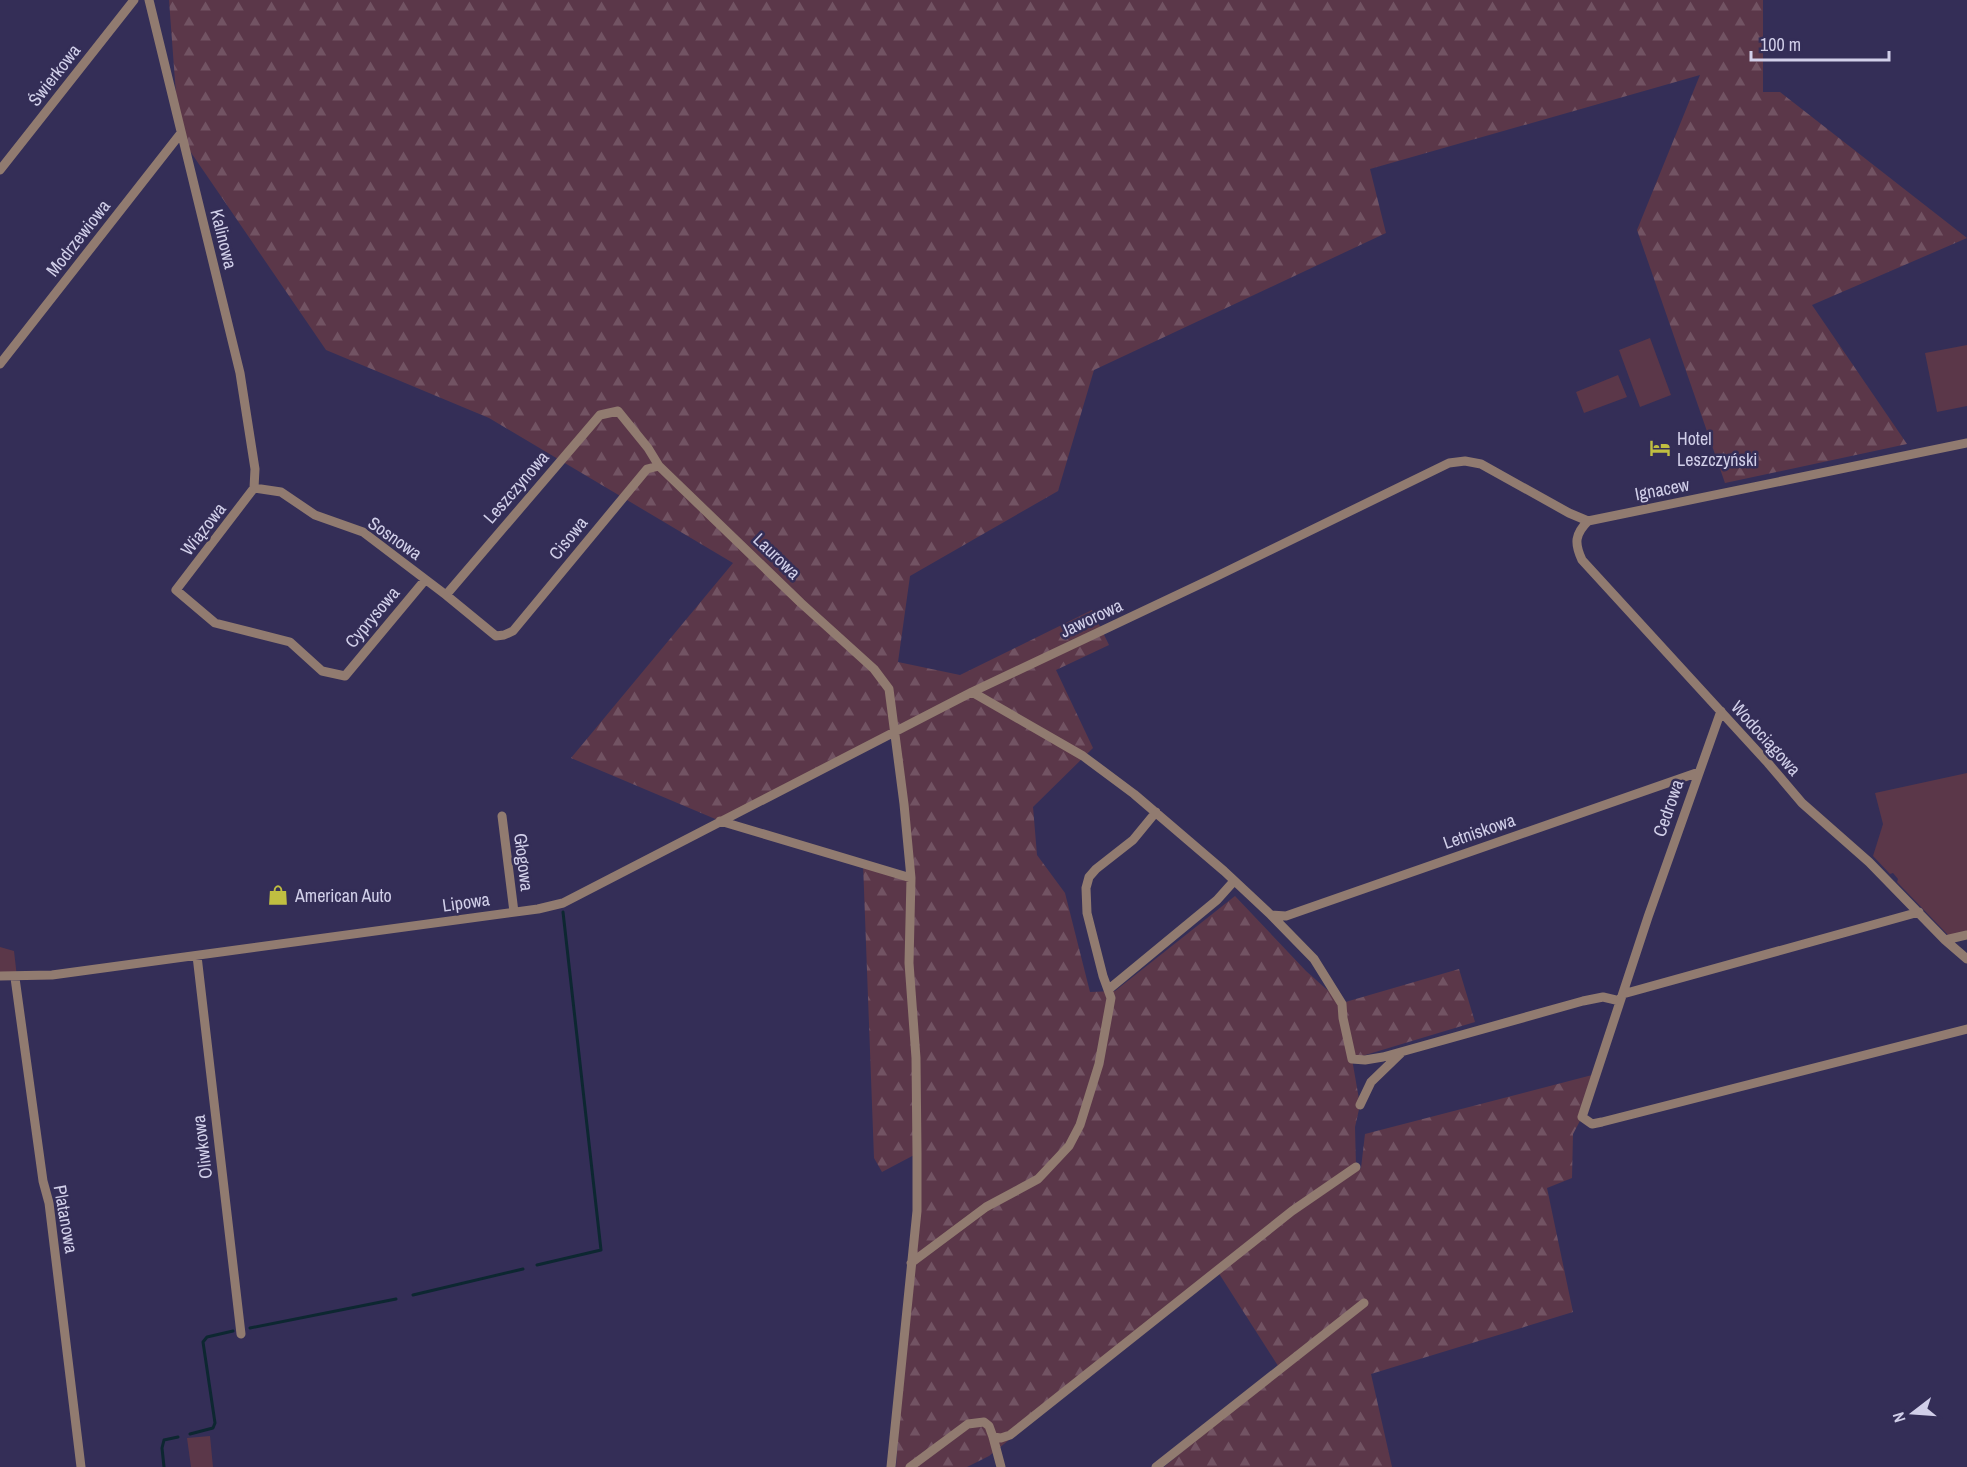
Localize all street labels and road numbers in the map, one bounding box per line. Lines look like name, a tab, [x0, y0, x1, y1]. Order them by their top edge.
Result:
street label: Świerkowa	[22, 39, 86, 111]
street label: Modrzewiowa	[40, 194, 116, 282]
street label: Kalinowa	[205, 207, 243, 271]
street label: Leszczynowa	[477, 445, 555, 529]
street label: Ignacew	[1633, 471, 1692, 507]
street label: Wiązowa	[174, 497, 232, 561]
street label: Sosnowa	[363, 510, 427, 566]
street label: Cisowa	[543, 511, 593, 565]
street label: Laurowa	[748, 527, 806, 585]
street label: Cyprysowa	[339, 581, 405, 653]
street label: Jaworowa	[1056, 593, 1126, 643]
street label: Wodociągowa	[1726, 695, 1806, 781]
street label: Cedrowa	[1647, 776, 1689, 840]
street label: Letniskowa	[1440, 807, 1518, 855]
street label: Głogowa	[508, 832, 540, 892]
street label: Lipowa	[441, 886, 491, 918]
street label: Oliwkowa	[186, 1114, 218, 1180]
street label: Platanowa	[48, 1183, 84, 1255]

